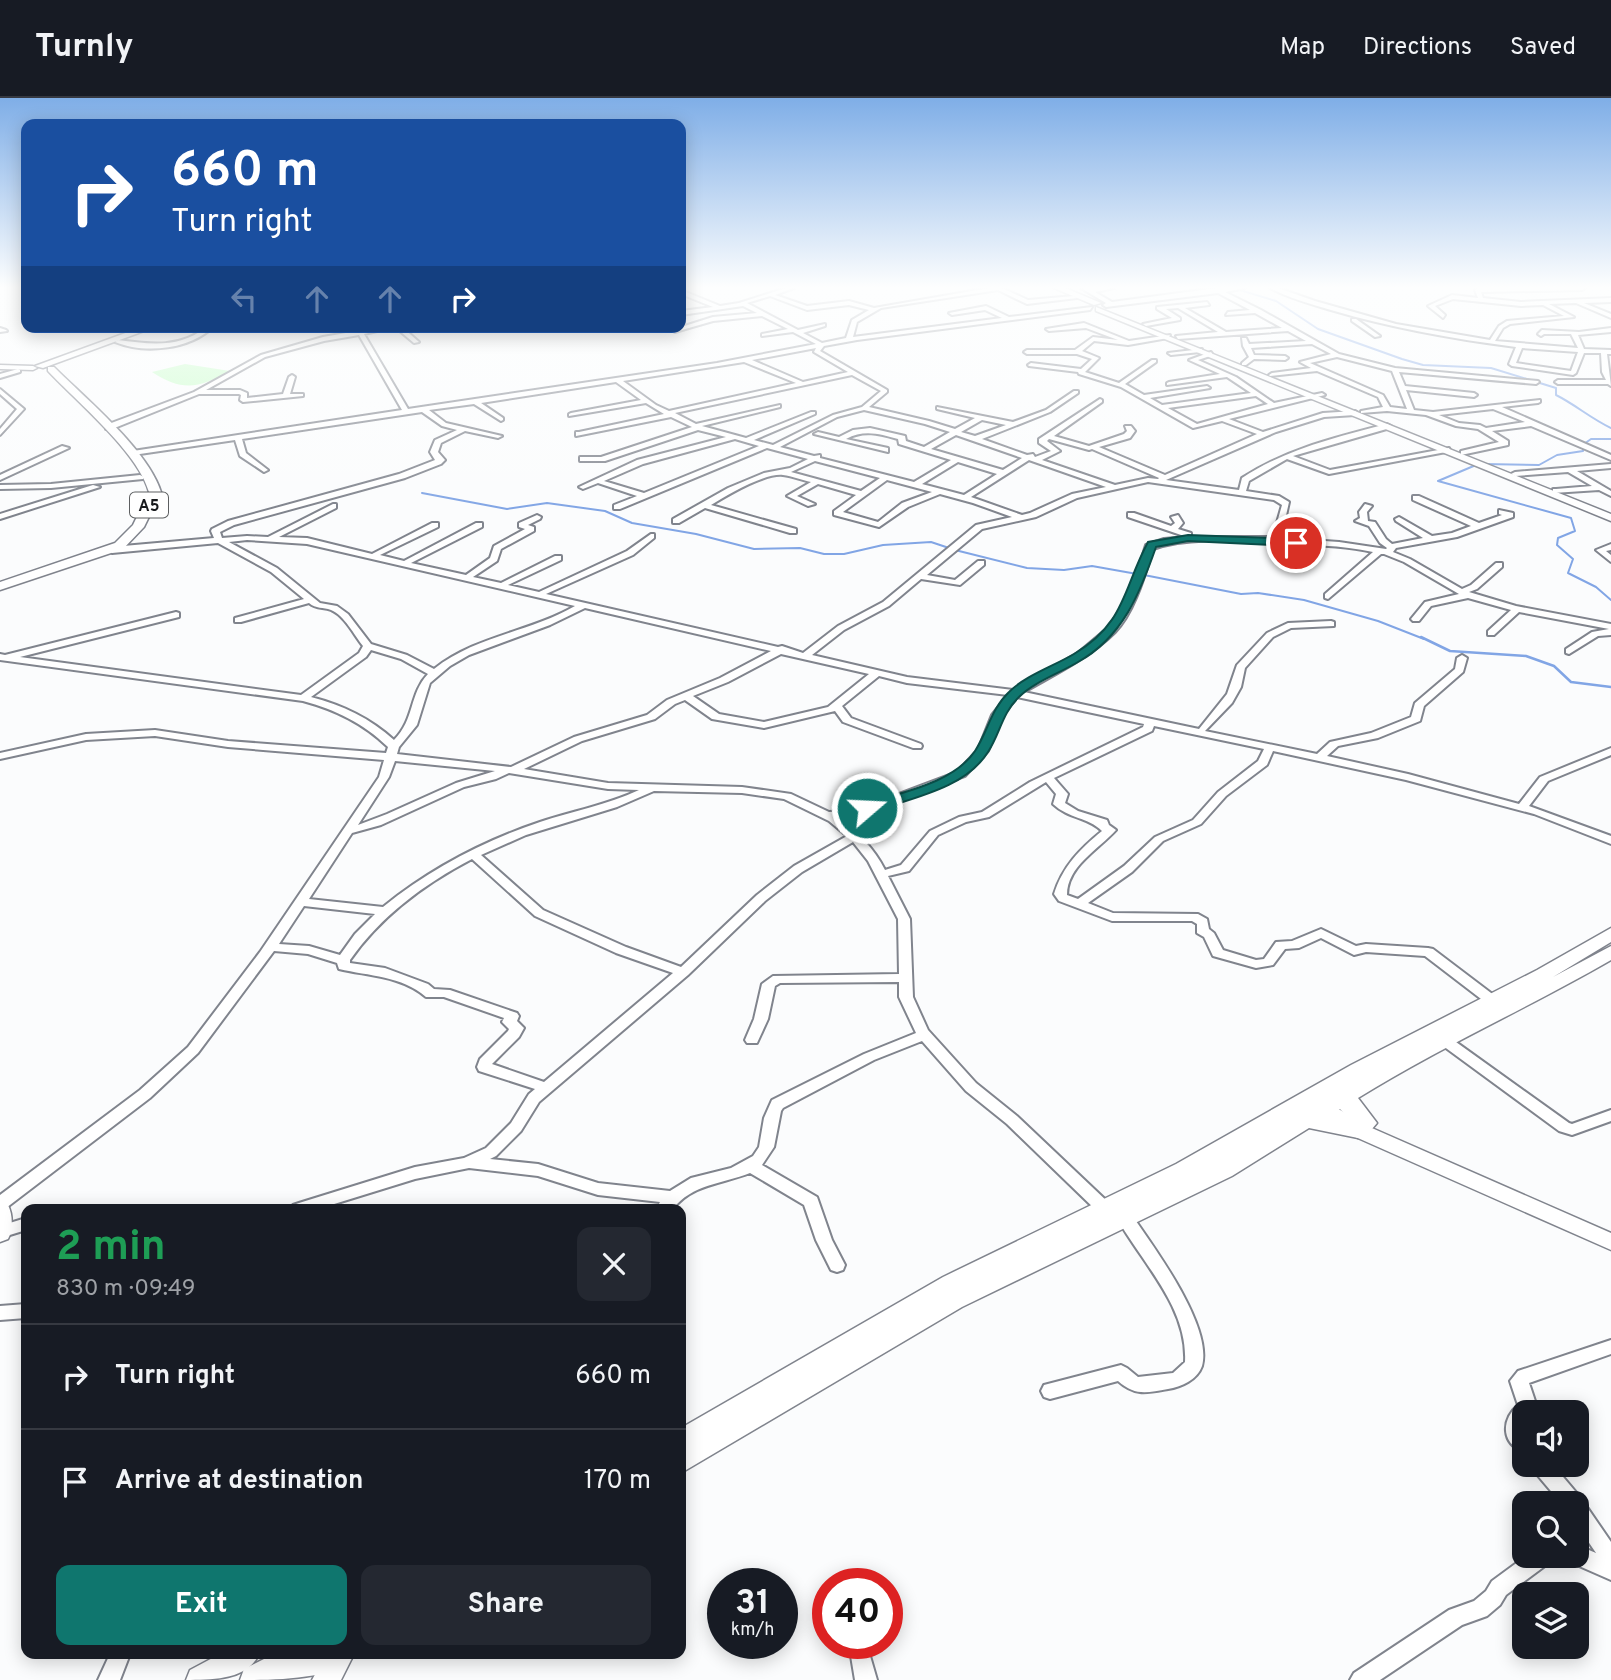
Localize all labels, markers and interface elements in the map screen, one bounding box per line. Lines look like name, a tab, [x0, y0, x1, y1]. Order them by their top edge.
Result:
text: Turnly	[35, 27, 133, 69]
text: Map	[1280, 33, 1325, 63]
text: Directions	[1363, 33, 1472, 63]
text: Saved	[1510, 33, 1576, 63]
text: 660 m	[171, 142, 319, 204]
icon: right	[56, 147, 147, 238]
text: Turn right	[171, 203, 313, 243]
icon: left	[225, 280, 263, 318]
icon: ahead	[298, 280, 336, 318]
icon: ahead	[371, 280, 409, 318]
icon: right	[444, 280, 482, 318]
road number: A5	[130, 492, 168, 518]
pin	[1266, 513, 1326, 573]
icon: arrive	[1277, 524, 1315, 562]
position arrow	[830, 771, 904, 845]
text: 2 min	[56, 1222, 166, 1275]
button: close	[577, 1227, 651, 1301]
text: 830 m · 09:49	[56, 1275, 195, 1304]
icon: right	[56, 1358, 94, 1396]
text: Turn right	[115, 1360, 235, 1393]
text: 660 m	[575, 1360, 651, 1393]
map controls	[1512, 1400, 1589, 1659]
button: sound	[1512, 1400, 1589, 1477]
icon: arrive	[56, 1463, 94, 1501]
text: Arrive at destination	[115, 1465, 363, 1498]
text: 170 m	[584, 1465, 651, 1498]
button: search	[1512, 1491, 1589, 1568]
button: Exit	[56, 1565, 347, 1645]
button: Share	[361, 1565, 651, 1645]
speed limit sign: 40	[812, 1568, 903, 1659]
text: 31	[735, 1582, 770, 1626]
button: layers	[1512, 1582, 1589, 1659]
text: km/h	[731, 1619, 774, 1642]

